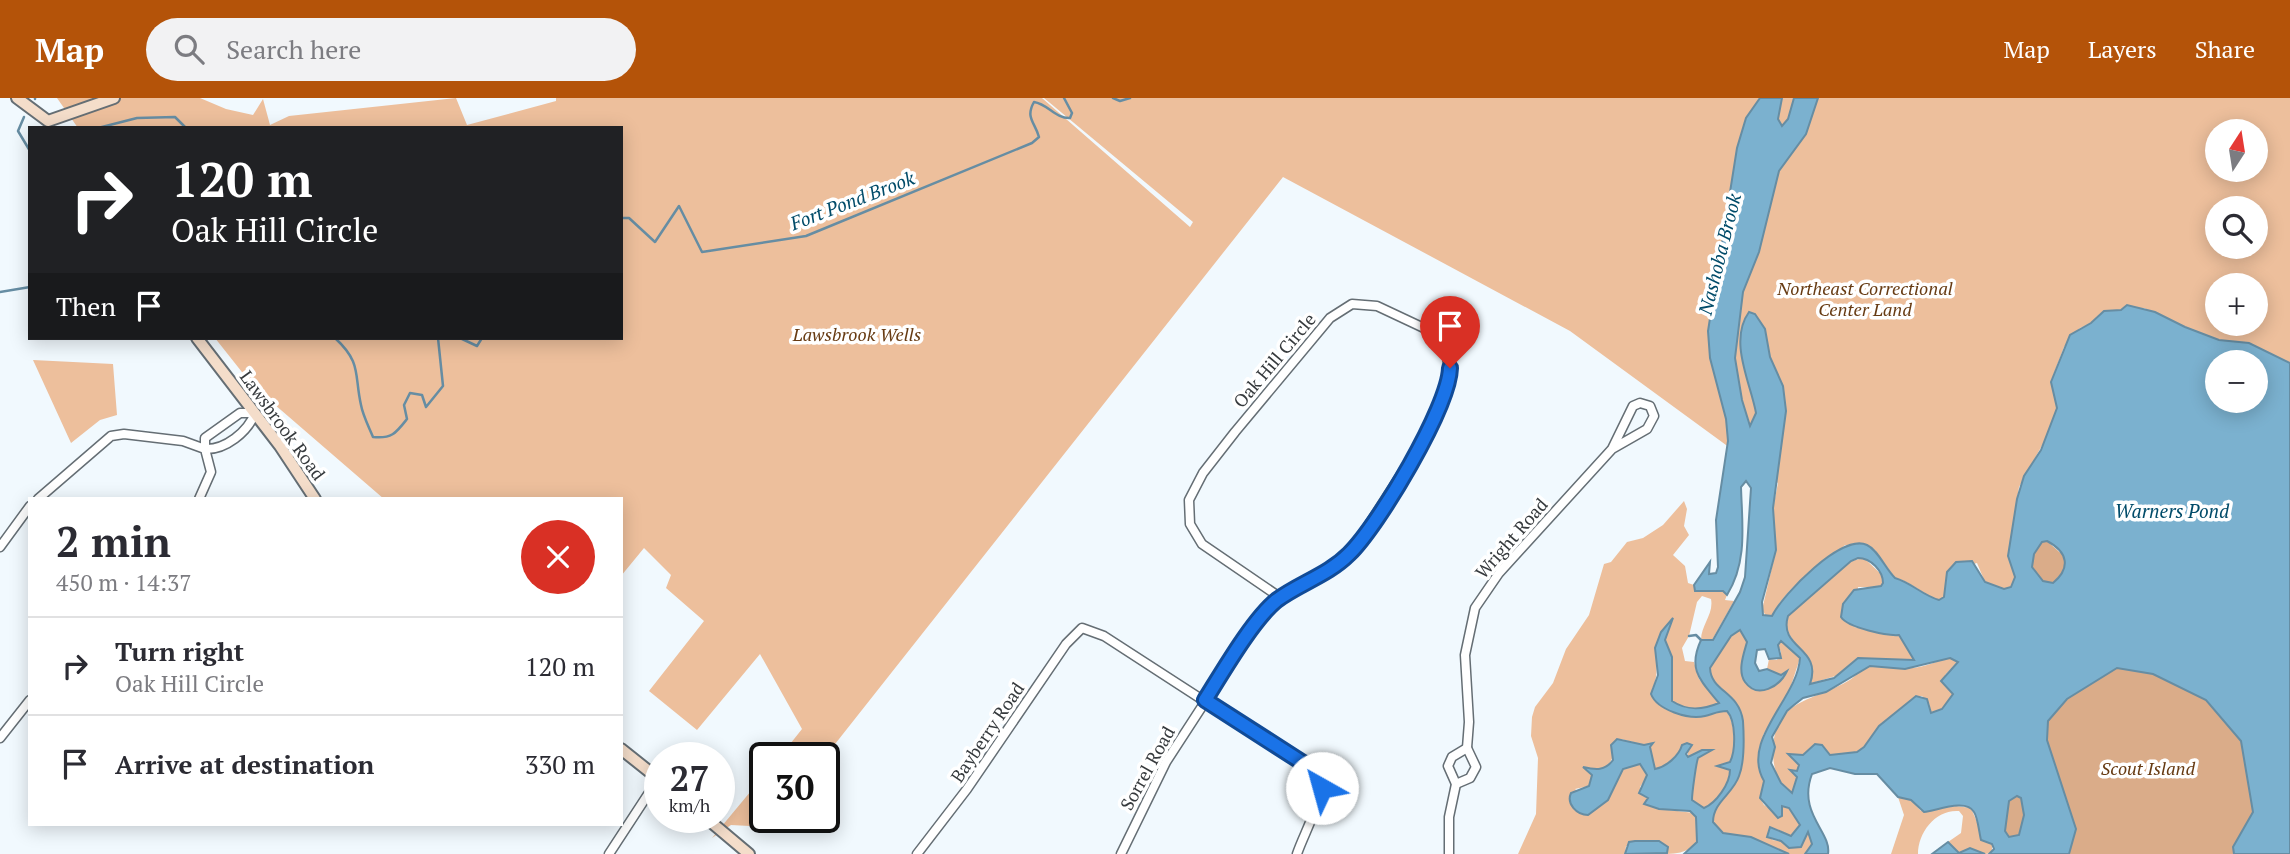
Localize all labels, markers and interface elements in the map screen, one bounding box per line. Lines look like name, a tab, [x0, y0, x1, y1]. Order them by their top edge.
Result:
search box	[146, 18, 636, 81]
text: Map	[35, 28, 104, 71]
icon: search	[170, 30, 208, 68]
text: Search here	[226, 32, 361, 66]
text: Map	[2003, 33, 2050, 65]
text: Layers	[2088, 33, 2157, 65]
text: Share	[2195, 33, 2255, 65]
north arrow	[2205, 119, 2268, 182]
map controls	[2205, 119, 2268, 413]
text: 120 m	[171, 146, 313, 211]
icon: right	[56, 154, 147, 245]
water label: Fort Pond Brook	[785, 164, 919, 236]
water label: Nashoba Brook	[1692, 190, 1746, 318]
button: search	[2205, 196, 2268, 259]
text: Oak Hill Circle	[171, 209, 378, 251]
button: +	[2205, 273, 2268, 336]
park label: Northeast Correctional Center Land	[1776, 276, 1953, 321]
icon: arrive	[130, 287, 168, 325]
text: Then	[56, 289, 116, 323]
pin	[1420, 296, 1480, 368]
icon: arrive	[1431, 307, 1469, 345]
street label: Oak Hill Circle	[1227, 308, 1321, 412]
park label: Lawsbrook Wells	[792, 322, 921, 346]
button: −	[2205, 350, 2268, 413]
street label: Lawsbrook Road	[235, 365, 331, 485]
street label: Wright Road	[1469, 493, 1553, 583]
water label: Warners Pond	[2115, 498, 2230, 523]
text: 2 min	[56, 513, 171, 569]
button: close	[521, 520, 595, 594]
text: 450 m · 14:37	[56, 567, 191, 598]
text: Turn right	[115, 634, 244, 668]
icon: right	[56, 647, 94, 685]
text: 120 m	[525, 649, 595, 683]
text: Oak Hill Circle	[115, 668, 264, 699]
street label: Bayberry Road	[945, 677, 1029, 787]
street label: Sorrel Road	[1114, 722, 1180, 814]
speed limit sign: 30	[749, 742, 840, 833]
icon: arrive	[56, 745, 94, 783]
text: Arrive at destination	[115, 747, 374, 781]
text: 330 m	[525, 747, 595, 781]
position arrow	[1285, 751, 1359, 825]
text: 27	[670, 755, 709, 801]
park label: Scout Island	[2101, 756, 2196, 780]
text: km/h	[669, 793, 710, 817]

